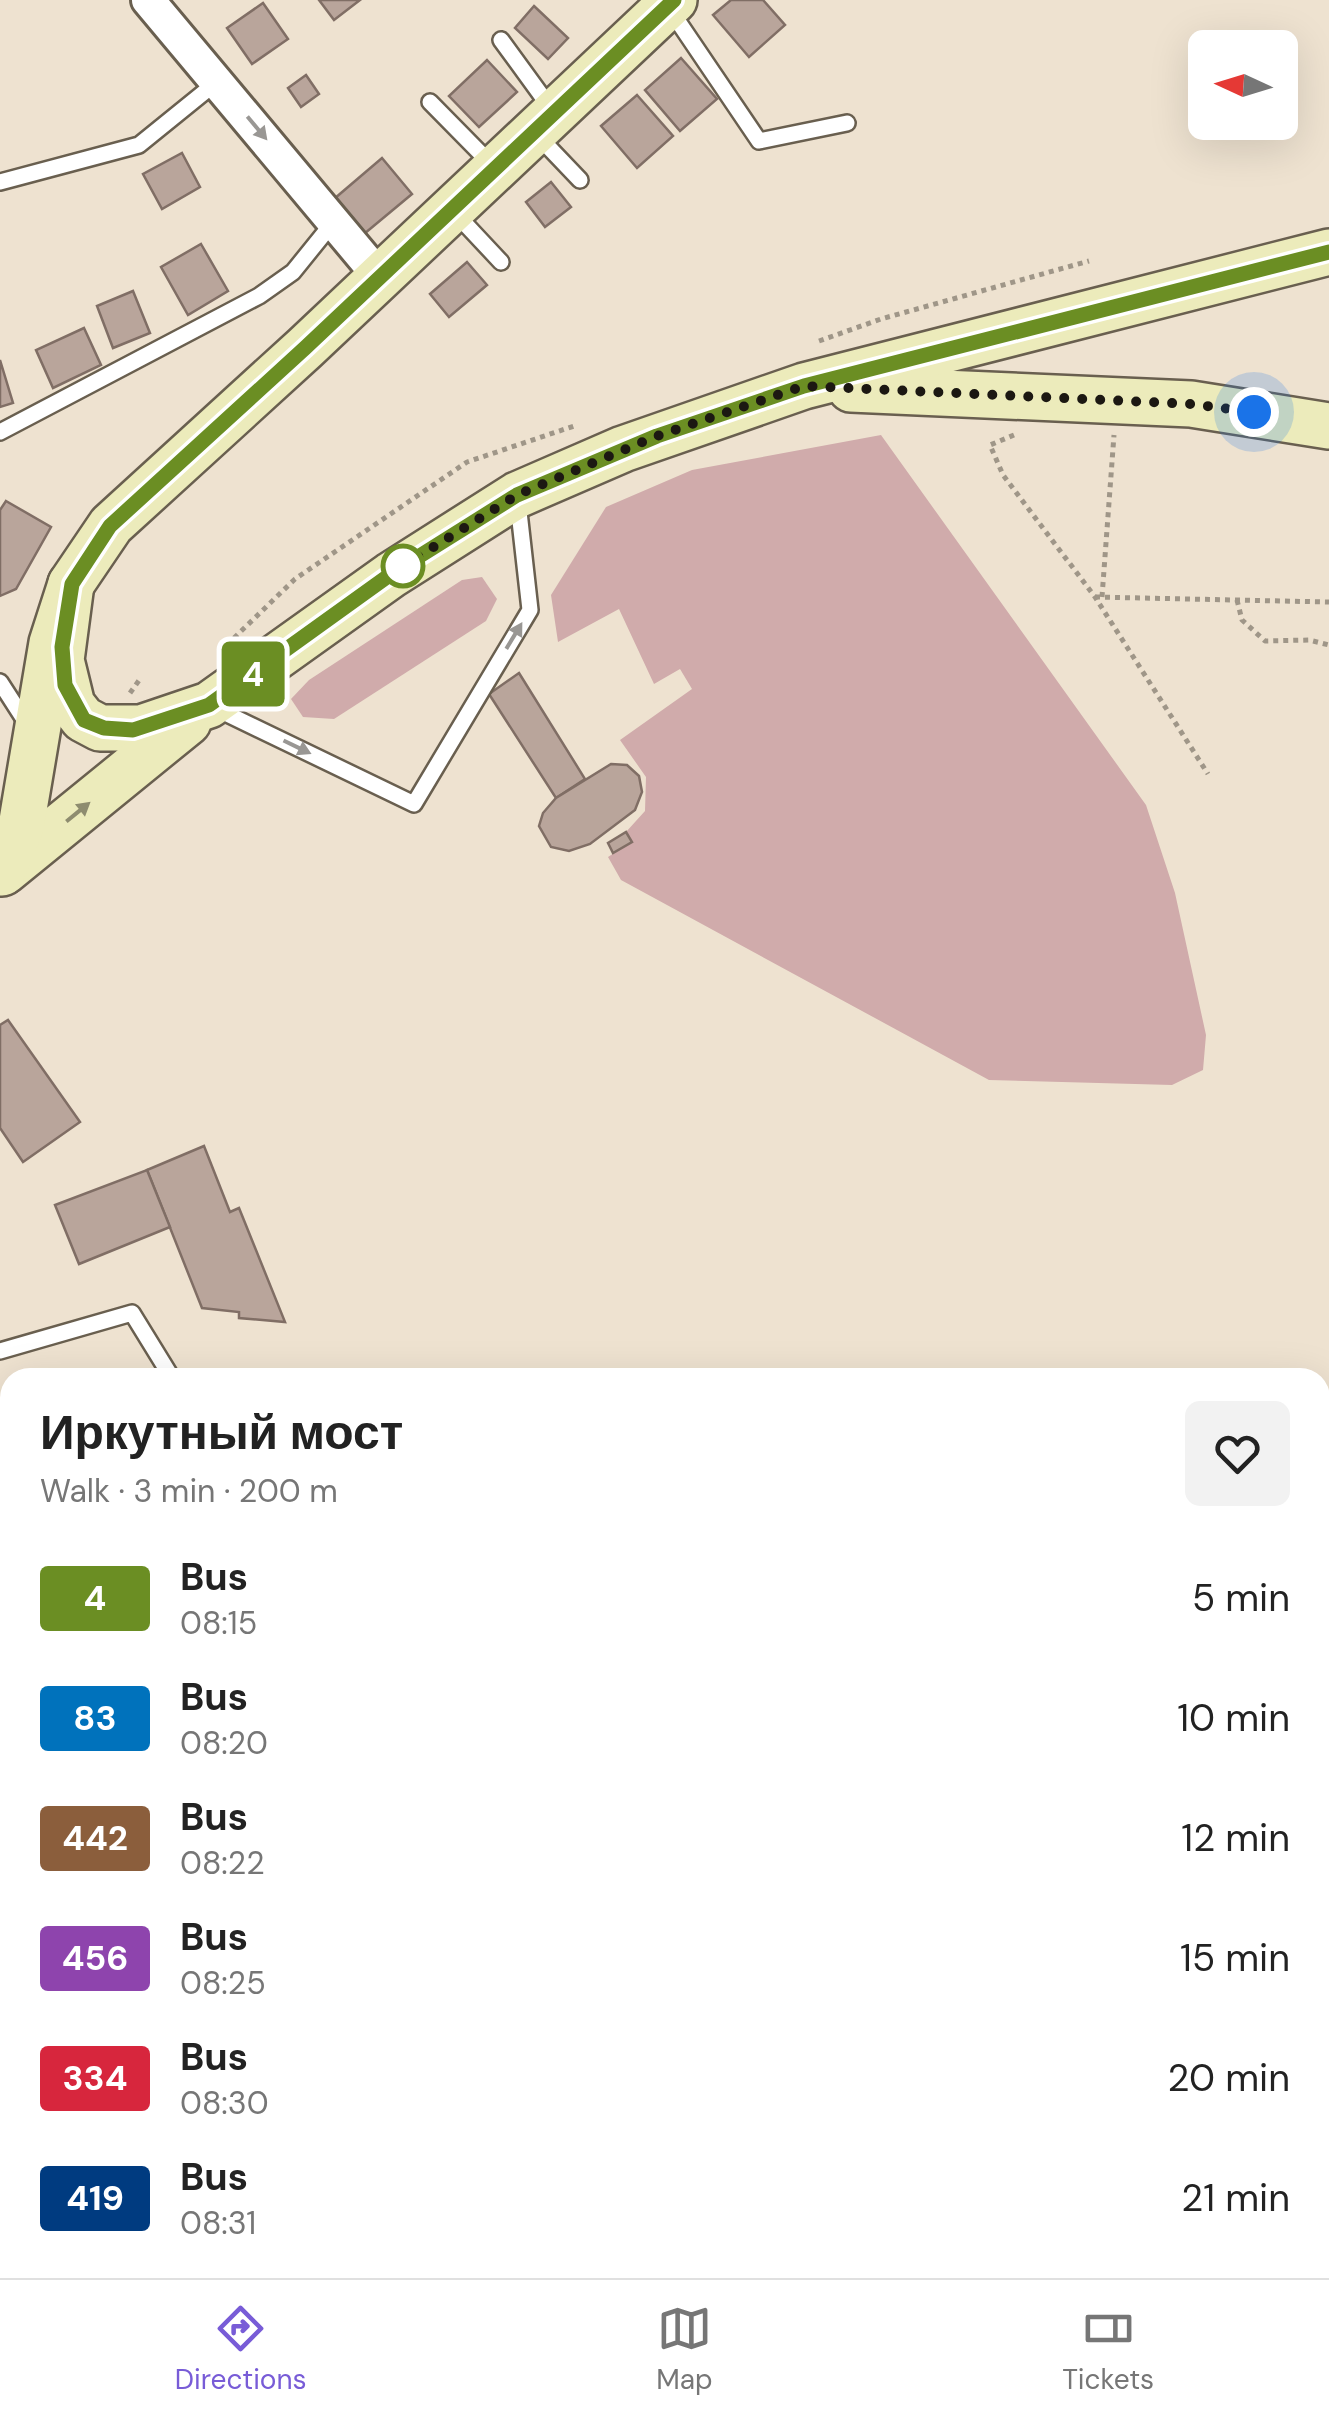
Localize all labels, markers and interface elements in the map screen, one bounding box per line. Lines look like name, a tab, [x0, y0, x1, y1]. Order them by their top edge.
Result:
north arrow	[1188, 30, 1298, 140]
map controls	[1188, 30, 1298, 140]
one-way arrow	[245, 115, 267, 140]
your location	[1229, 387, 1279, 437]
unlabelled marker	[382, 545, 424, 587]
one-way arrow	[505, 622, 522, 650]
line badge: 4	[220, 642, 286, 706]
text: 4	[242, 651, 264, 697]
one-way arrow	[283, 739, 312, 756]
one-way arrow	[65, 802, 90, 823]
text: Иркутный мост	[40, 1401, 403, 1464]
button: heart	[1185, 1401, 1290, 1506]
text: Walk · 3 min · 200 m	[40, 1470, 338, 1512]
text: Bus	[180, 1552, 248, 1602]
text: 5 min	[1192, 1573, 1290, 1623]
text: 4	[84, 1575, 106, 1621]
text: 08:15	[180, 1602, 257, 1644]
text: Bus	[180, 1672, 248, 1722]
text: 10 min	[1177, 1693, 1290, 1743]
text: 83	[73, 1695, 117, 1741]
text: 08:20	[180, 1722, 268, 1764]
text: Bus	[180, 1792, 248, 1842]
text: 12 min	[1181, 1813, 1290, 1863]
text: 442	[62, 1815, 128, 1861]
text: 08:22	[180, 1842, 265, 1884]
text: Bus	[180, 1912, 248, 1962]
text: 15 min	[1180, 1933, 1290, 1983]
text: 456	[62, 1935, 128, 1981]
text: 08:25	[180, 1962, 266, 2004]
text: Bus	[180, 2032, 248, 2082]
text: 20 min	[1168, 2053, 1290, 2103]
text: 334	[63, 2055, 127, 2101]
text: 08:30	[180, 2082, 269, 2124]
text: Bus	[180, 2152, 248, 2202]
text: 21 min	[1181, 2173, 1290, 2223]
text: 419	[66, 2175, 124, 2221]
text: 08:31	[180, 2202, 256, 2244]
tab: Directions	[175, 2301, 307, 2398]
tab: Map	[656, 2301, 713, 2398]
tab: Tickets	[1062, 2301, 1154, 2398]

